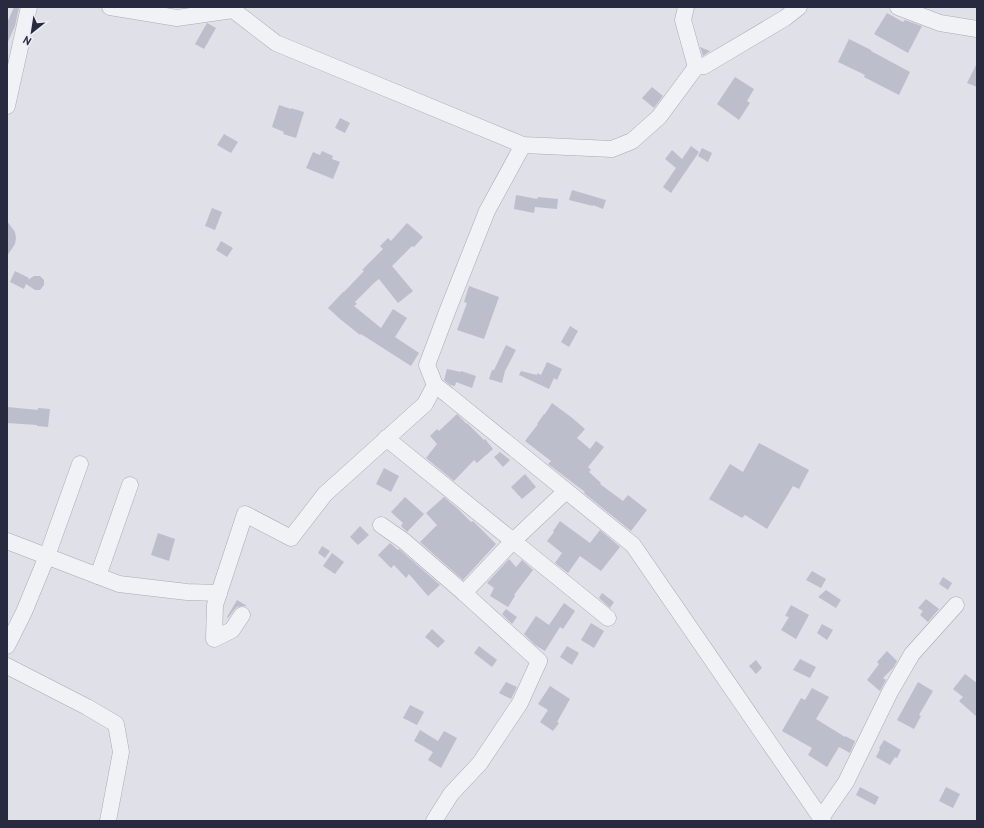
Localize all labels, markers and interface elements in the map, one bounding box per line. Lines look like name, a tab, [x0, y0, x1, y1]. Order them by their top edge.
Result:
north arrow	[12, 12, 52, 52]
text: N	[20, 33, 34, 49]

